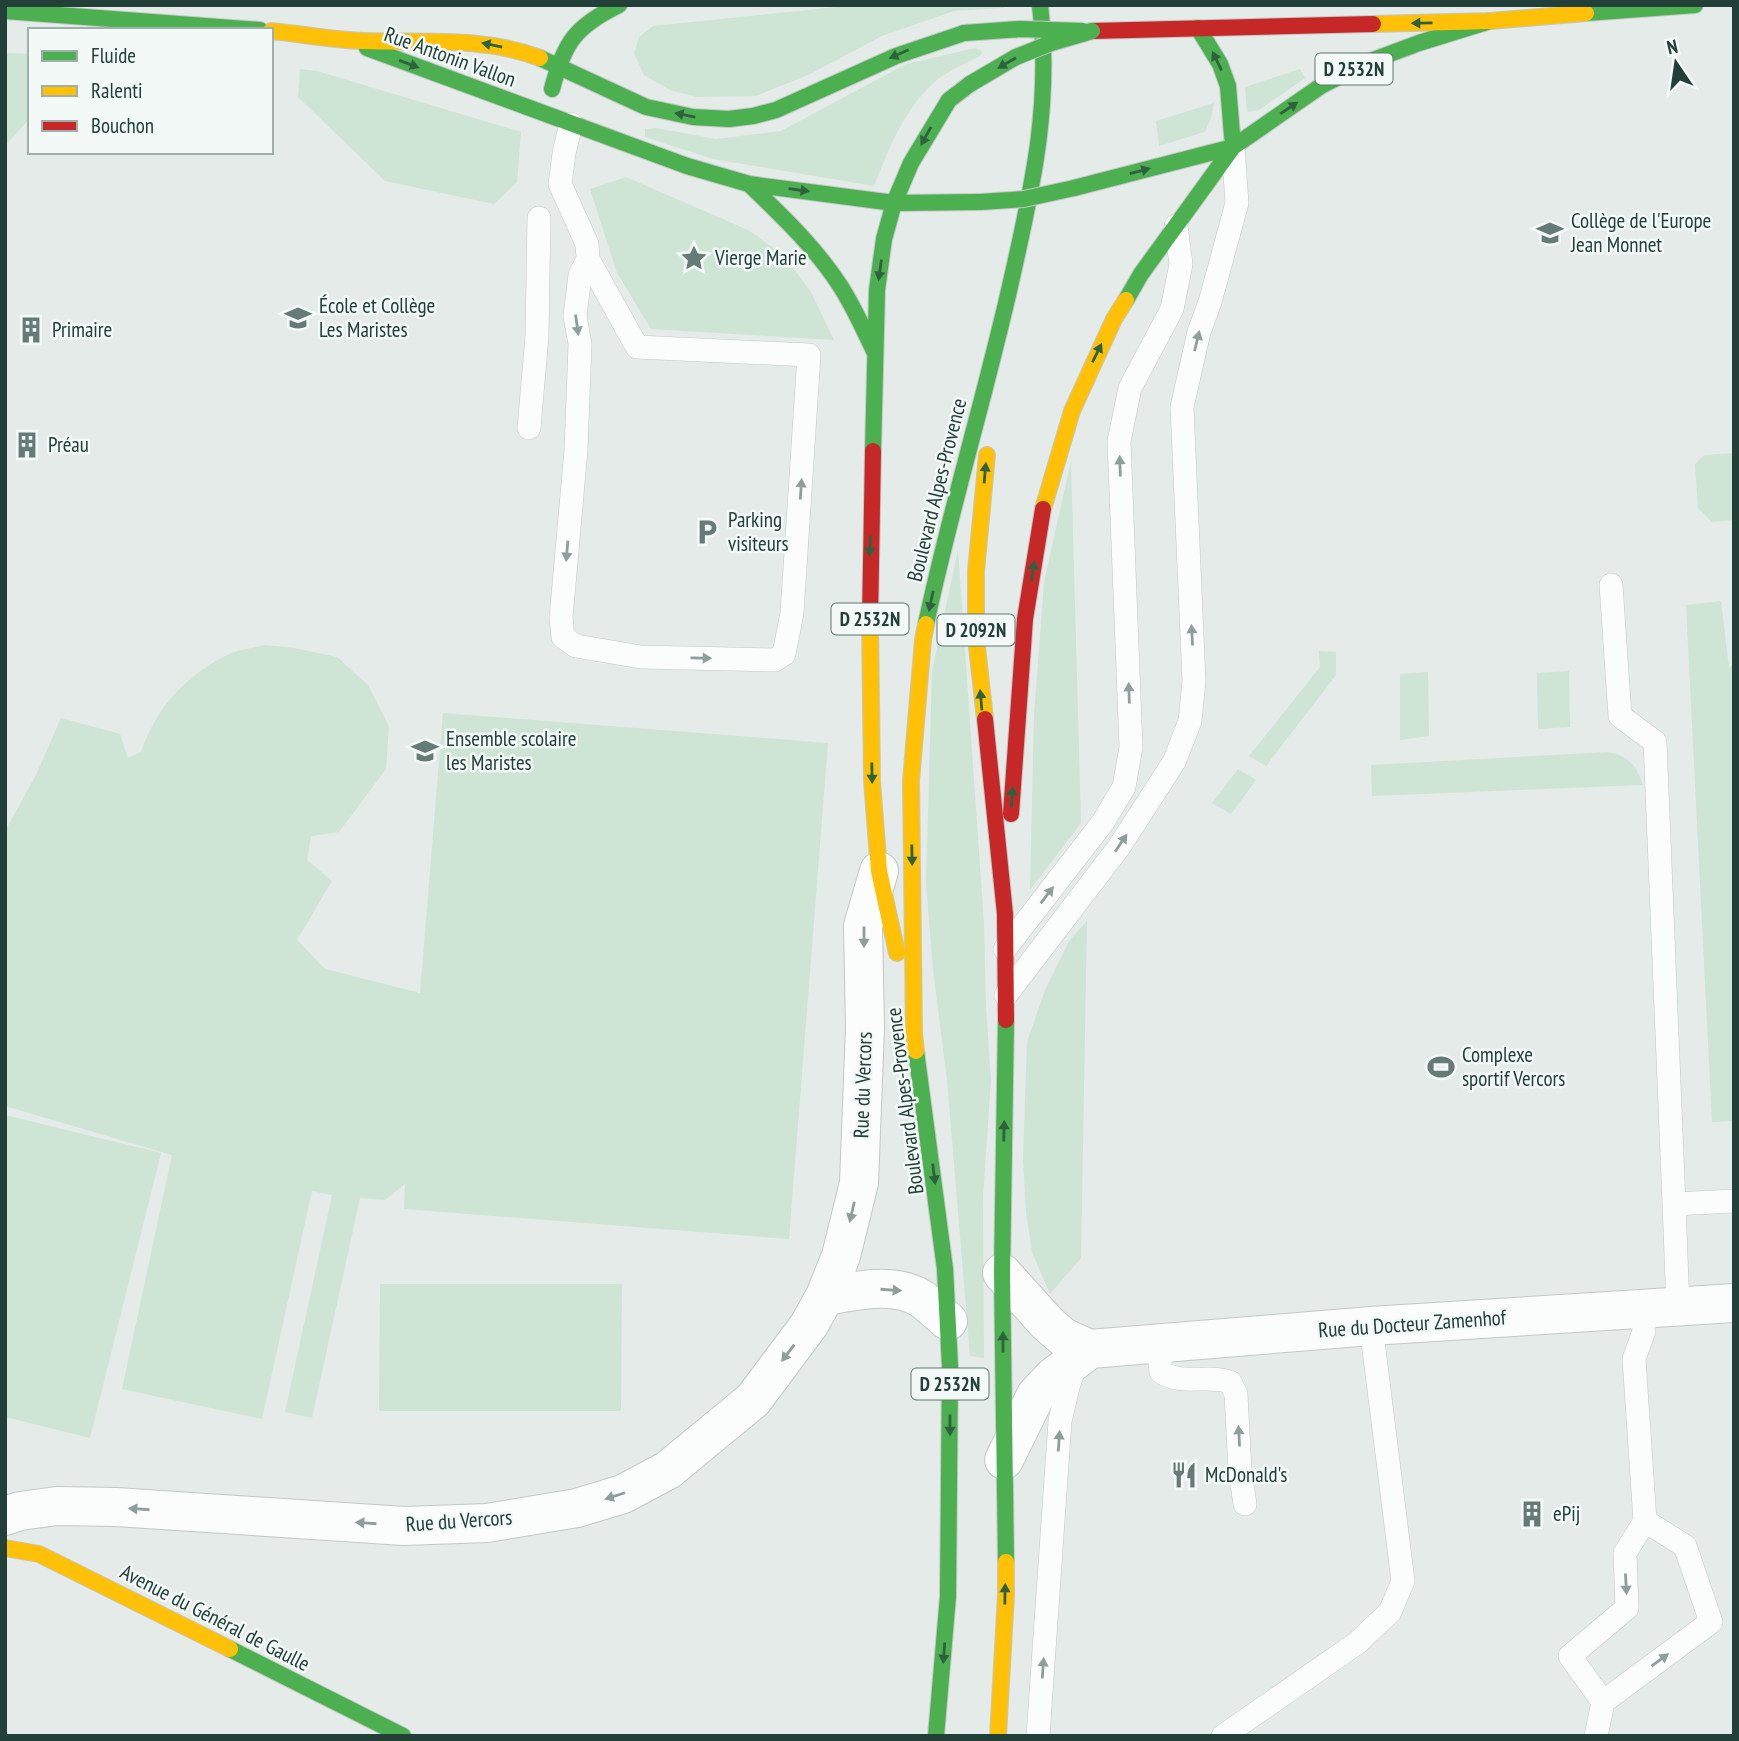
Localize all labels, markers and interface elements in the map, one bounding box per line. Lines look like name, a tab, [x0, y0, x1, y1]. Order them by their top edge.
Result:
one-way arrow	[1410, 17, 1432, 28]
street label: Rue Antonin Vallon	[381, 20, 520, 93]
legend	[28, 28, 273, 154]
north arrow	[1641, 28, 1711, 98]
text: N	[1664, 34, 1680, 59]
one-way arrow	[481, 39, 503, 50]
text: Fluide	[91, 42, 136, 69]
one-way arrow	[889, 48, 909, 60]
one-way arrow	[1212, 51, 1223, 71]
road number: D 2532N	[1316, 54, 1392, 85]
one-way arrow	[997, 56, 1016, 69]
one-way arrow	[399, 59, 420, 70]
text: Ralenti	[91, 77, 143, 104]
one-way arrow	[1280, 101, 1298, 115]
one-way arrow	[674, 110, 696, 121]
text: Bouchon	[91, 112, 154, 139]
one-way arrow	[920, 126, 932, 145]
one-way arrow	[1129, 165, 1151, 176]
one-way arrow	[788, 185, 810, 196]
place label: Collège de l'Europe Jean Monnet	[1570, 207, 1711, 258]
school or university icon: Collège de l'Europe Jean Monnet	[1535, 218, 1565, 248]
place icon: Vierge Marie	[679, 243, 709, 273]
place label: Vierge Marie	[714, 244, 807, 271]
one-way arrow	[874, 259, 885, 281]
place label: École et Collège Les Maristes	[319, 292, 435, 343]
school or university icon: École et Collège Les Maristes	[283, 303, 313, 333]
one-way arrow	[572, 314, 583, 336]
building icon: Primaire	[16, 315, 46, 345]
place label: Primaire	[52, 316, 112, 343]
one-way arrow	[1192, 330, 1203, 352]
one-way arrow	[1091, 343, 1102, 363]
street label: Boulevard Alpes-Provence	[901, 396, 972, 584]
building icon: Préau	[12, 430, 42, 460]
place label: Préau	[48, 431, 89, 458]
one-way arrow	[1114, 454, 1125, 476]
one-way arrow	[980, 462, 991, 484]
one-way arrow	[796, 477, 807, 499]
place label: Parking visiteurs	[728, 506, 789, 557]
parking icon: Parking visiteurs	[692, 517, 722, 547]
one-way arrow	[864, 535, 876, 557]
one-way arrow	[561, 541, 572, 563]
one-way arrow	[1028, 560, 1039, 582]
one-way arrow	[926, 590, 937, 612]
road number: D 2532N	[832, 604, 908, 634]
road number: D 2092N	[937, 614, 1014, 646]
one-way arrow	[1187, 624, 1198, 646]
one-way arrow	[690, 653, 712, 664]
one-way arrow	[1123, 682, 1134, 704]
one-way arrow	[976, 689, 987, 711]
place label: Ensemble scolaire les Maristes	[446, 725, 576, 776]
school or university icon: Ensemble scolaire les Maristes	[410, 736, 440, 766]
one-way arrow	[867, 762, 878, 784]
one-way arrow	[1007, 786, 1018, 808]
one-way arrow	[1114, 834, 1128, 852]
one-way arrow	[906, 844, 918, 866]
one-way arrow	[1039, 886, 1053, 904]
one-way arrow	[858, 926, 870, 948]
street label: Boulevard Alpes-Provence	[880, 1006, 929, 1196]
street label: Rue du Vercors	[847, 1031, 878, 1139]
place label: Complexe sportif Vercors	[1462, 1041, 1565, 1092]
sports icon: Complexe sportif Vercors	[1426, 1052, 1456, 1082]
one-way arrow	[998, 1120, 1010, 1142]
one-way arrow	[929, 1163, 940, 1185]
one-way arrow	[846, 1201, 857, 1223]
one-way arrow	[880, 1285, 902, 1296]
street label: Rue du Docteur Zamenhof	[1317, 1303, 1507, 1344]
one-way arrow	[997, 1331, 1008, 1353]
one-way arrow	[781, 1344, 795, 1362]
road number: D 2532N	[912, 1368, 988, 1400]
one-way arrow	[944, 1415, 956, 1437]
one-way arrow	[1233, 1425, 1244, 1447]
one-way arrow	[1054, 1430, 1065, 1452]
restaurant icon: McDonald's	[1169, 1460, 1199, 1490]
place label: McDonald's	[1205, 1461, 1287, 1488]
one-way arrow	[605, 1491, 626, 1502]
building icon: ePij	[1517, 1499, 1547, 1529]
place label: ePij	[1553, 1500, 1580, 1527]
one-way arrow	[128, 1503, 150, 1514]
street label: Rue du Vercors	[405, 1503, 513, 1538]
one-way arrow	[355, 1518, 377, 1529]
street label: Avenue du Général de Gaulle	[116, 1558, 315, 1677]
one-way arrow	[1621, 1573, 1632, 1595]
one-way arrow	[1000, 1583, 1011, 1605]
one-way arrow	[938, 1642, 949, 1664]
one-way arrow	[1651, 1653, 1669, 1667]
one-way arrow	[1038, 1656, 1049, 1678]

